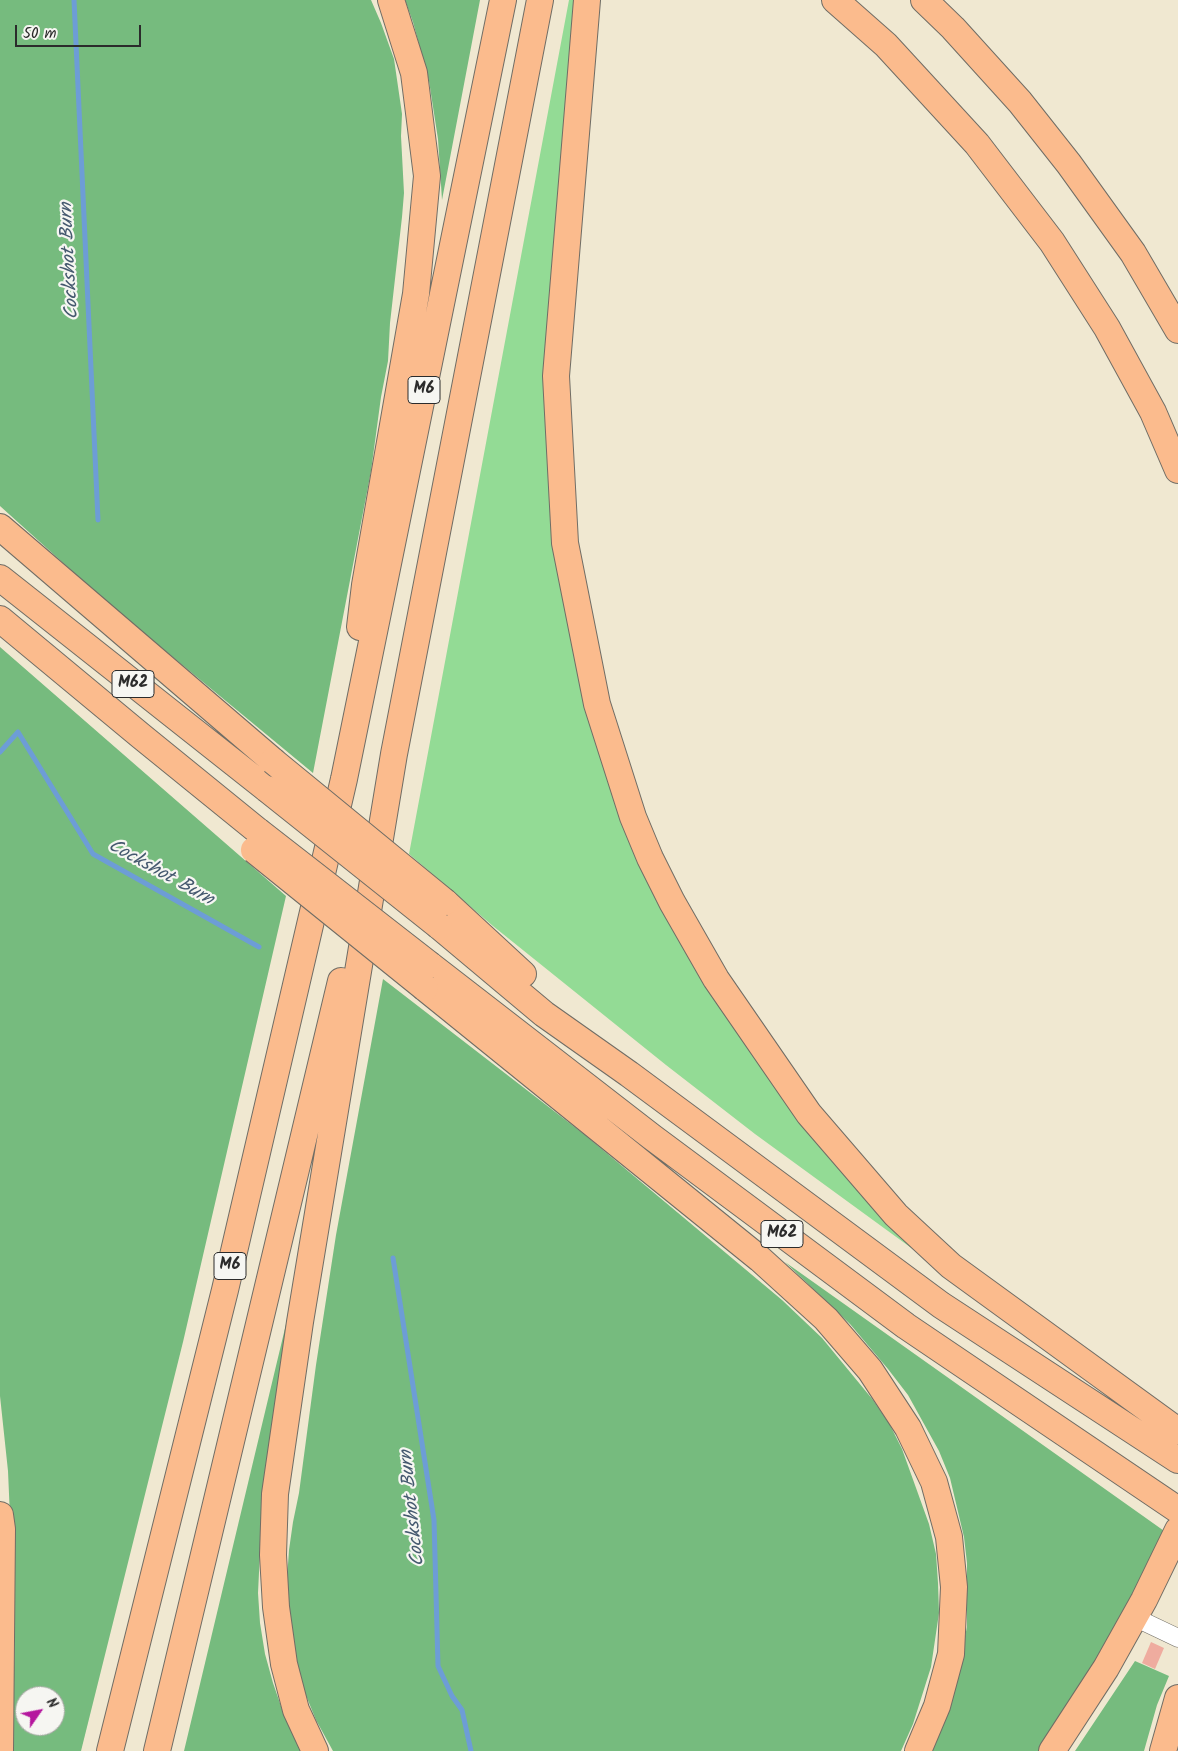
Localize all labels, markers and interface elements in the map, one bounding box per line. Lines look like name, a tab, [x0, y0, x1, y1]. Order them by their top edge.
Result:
scale bar	[18, 15, 144, 47]
text: 50 m	[23, 22, 57, 46]
water label: Cockshot Burn	[57, 202, 85, 320]
road number: M6	[408, 376, 440, 404]
road number: M62	[112, 671, 154, 698]
water label: Cockshot Burn	[103, 836, 217, 912]
road number: M62	[761, 1220, 803, 1248]
road number: M6	[214, 1252, 246, 1280]
water label: Cockshot Burn	[397, 1449, 431, 1567]
north arrow	[15, 1686, 65, 1736]
text: N	[40, 1694, 63, 1713]

